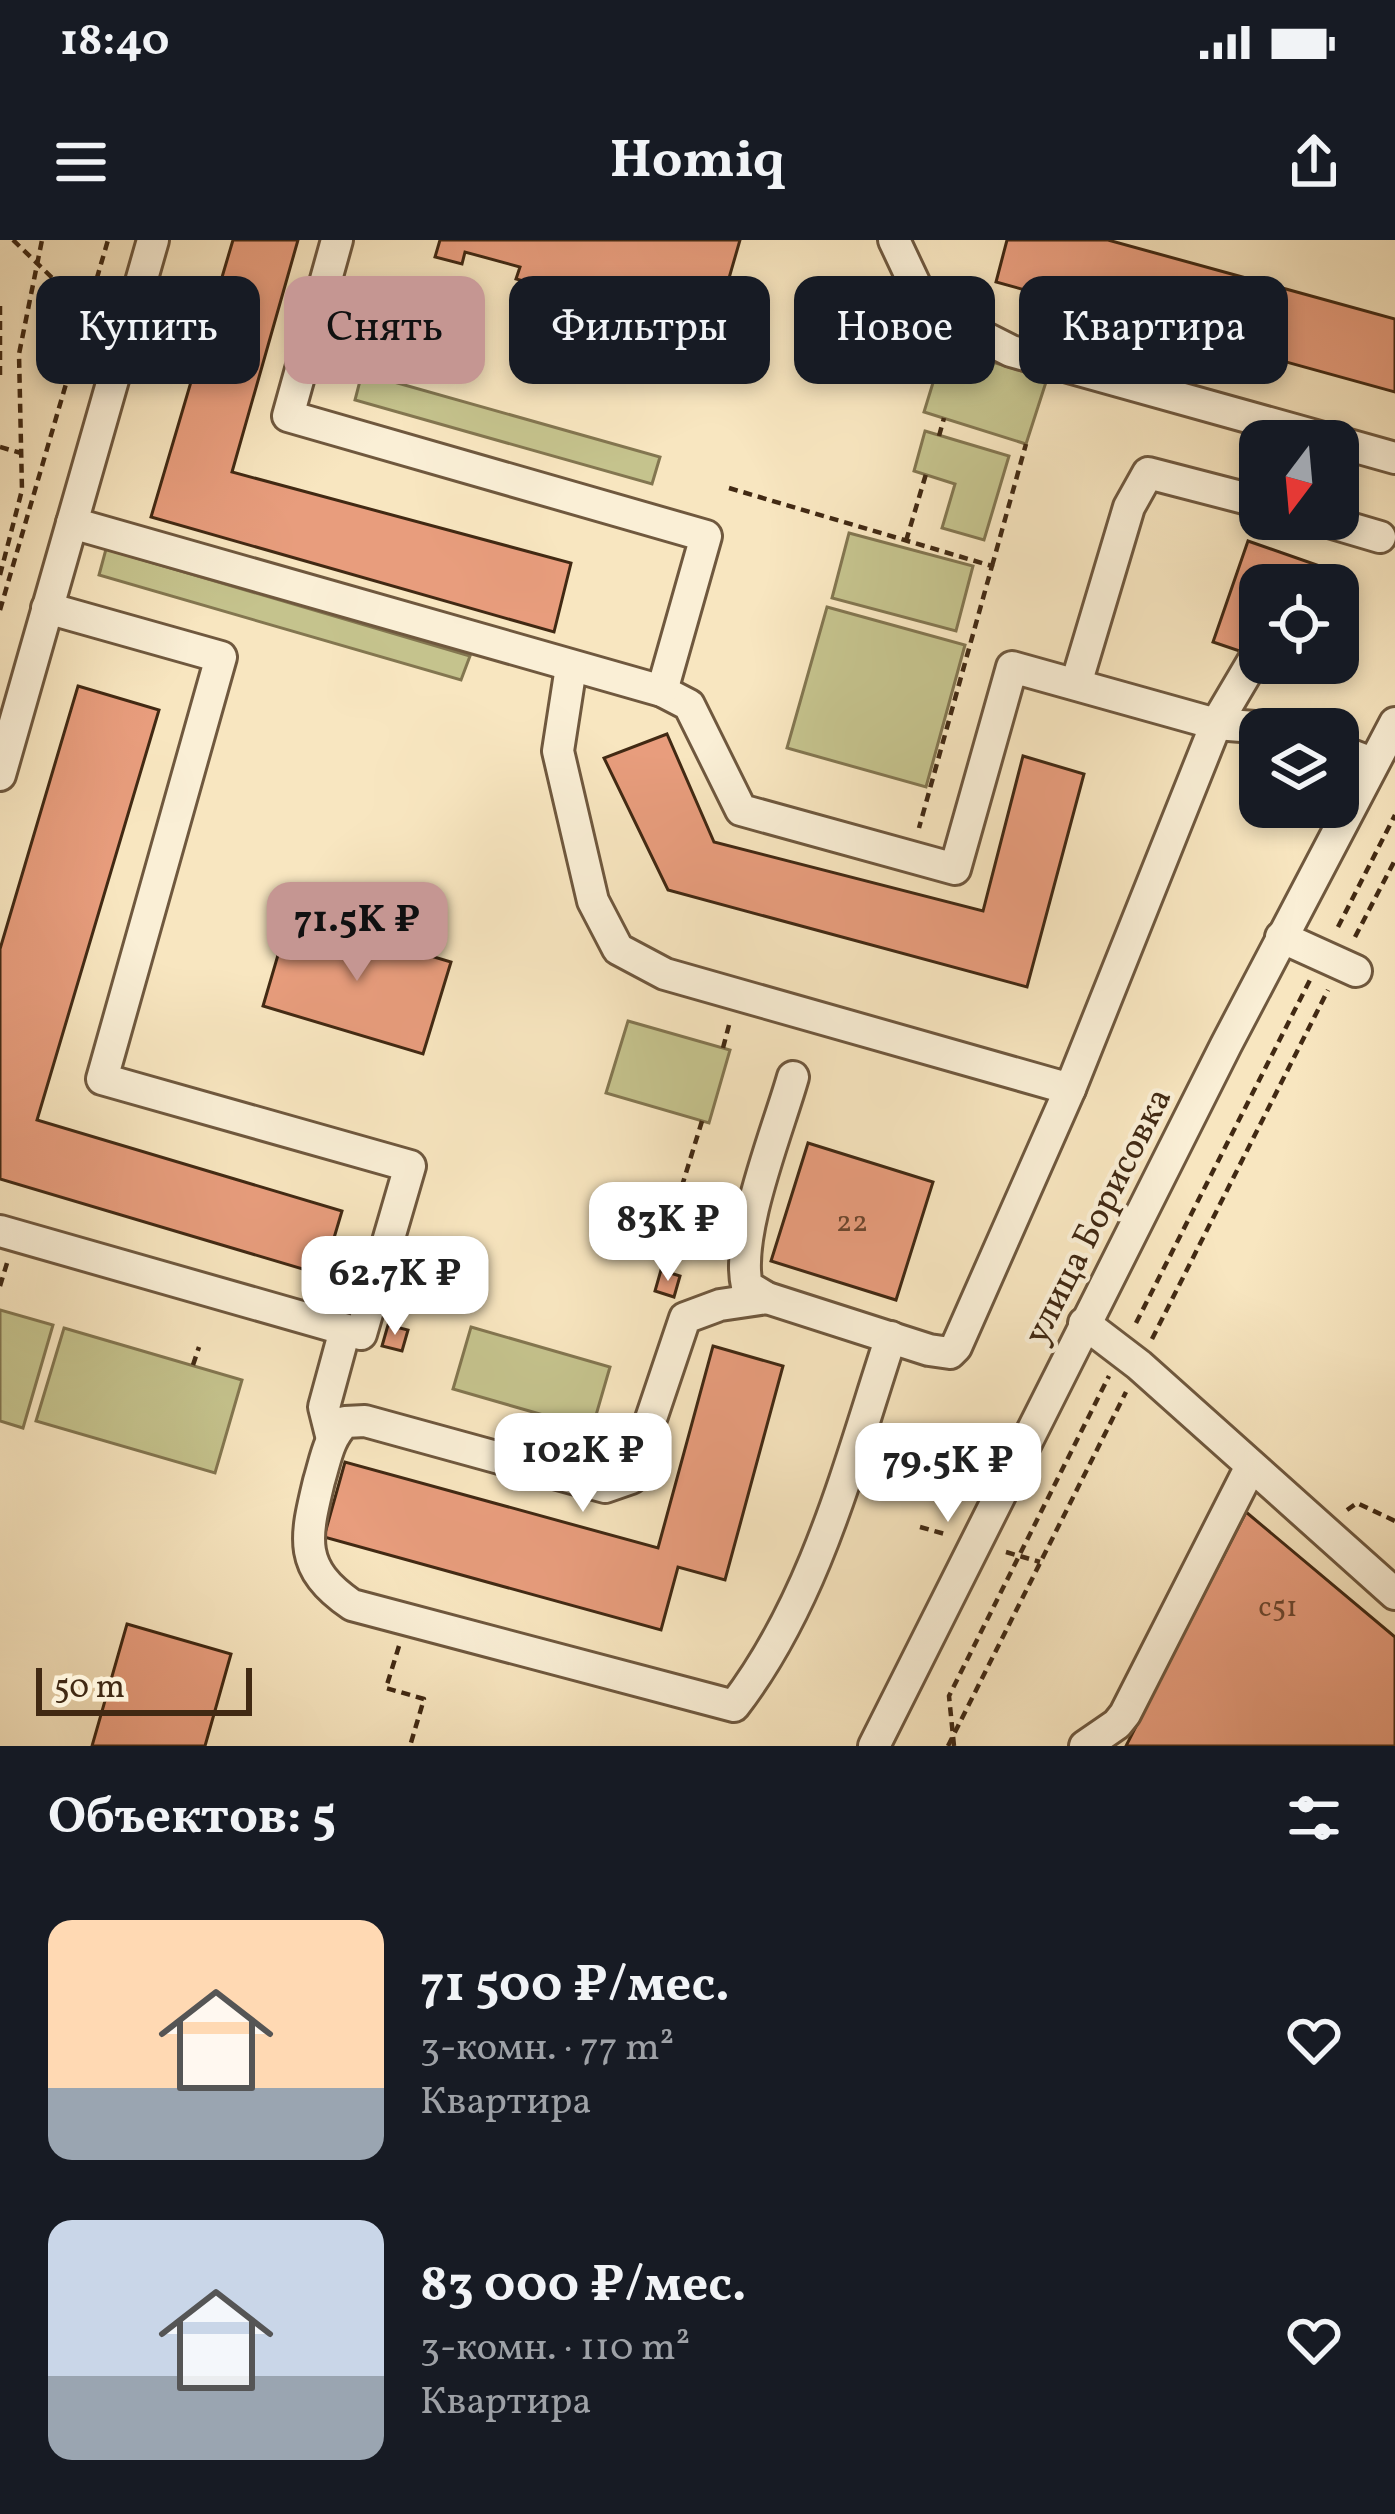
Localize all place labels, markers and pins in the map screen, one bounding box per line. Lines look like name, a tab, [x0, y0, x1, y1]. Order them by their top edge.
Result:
pin: 71.5K ₽	[246, 882, 468, 984]
pin: 83K ₽	[584, 1182, 752, 1284]
pin: 62.7K ₽	[284, 1236, 506, 1338]
pin: 102K ₽	[485, 1413, 681, 1515]
pin: 79.5K ₽	[837, 1423, 1059, 1525]

